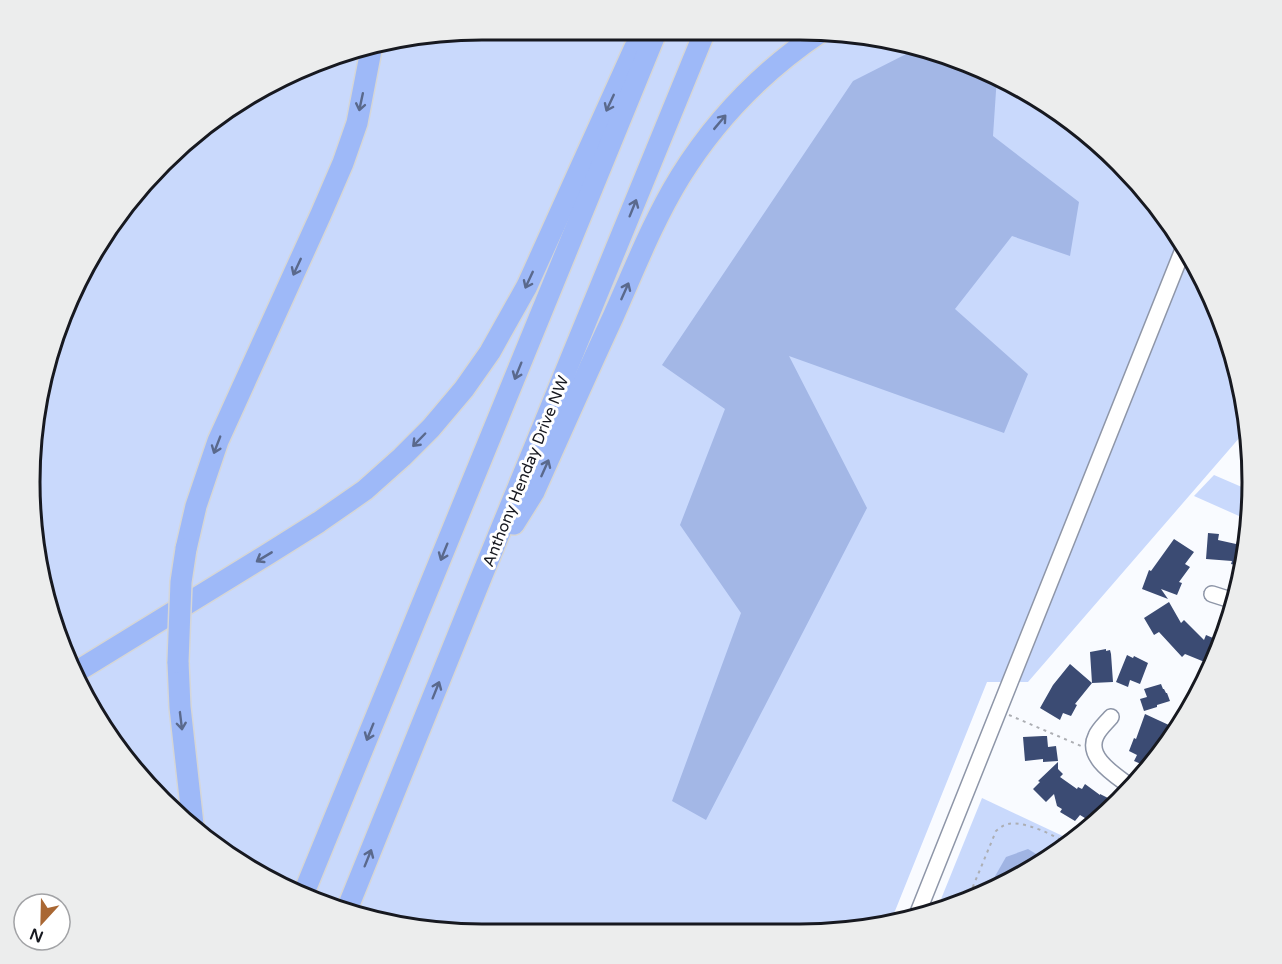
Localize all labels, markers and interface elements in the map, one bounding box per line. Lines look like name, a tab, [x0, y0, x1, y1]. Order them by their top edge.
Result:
one-way arrow	[355, 92, 366, 111]
one-way arrow	[603, 93, 615, 111]
one-way arrow	[714, 114, 727, 130]
one-way arrow	[628, 199, 639, 218]
one-way arrow	[291, 258, 302, 276]
one-way arrow	[522, 271, 534, 289]
one-way arrow	[619, 282, 631, 300]
one-way arrow	[512, 361, 523, 380]
street label: Anthony Henday Drive NW	[478, 373, 573, 570]
one-way arrow	[412, 432, 426, 447]
one-way arrow	[211, 435, 222, 454]
one-way arrow	[539, 460, 551, 478]
one-way arrow	[438, 542, 449, 560]
one-way arrow	[256, 551, 273, 563]
one-way arrow	[431, 681, 442, 700]
one-way arrow	[176, 710, 187, 730]
one-way arrow	[364, 722, 375, 741]
one-way arrow	[363, 849, 374, 868]
north arrow	[12, 892, 72, 952]
text: N	[27, 923, 46, 947]

